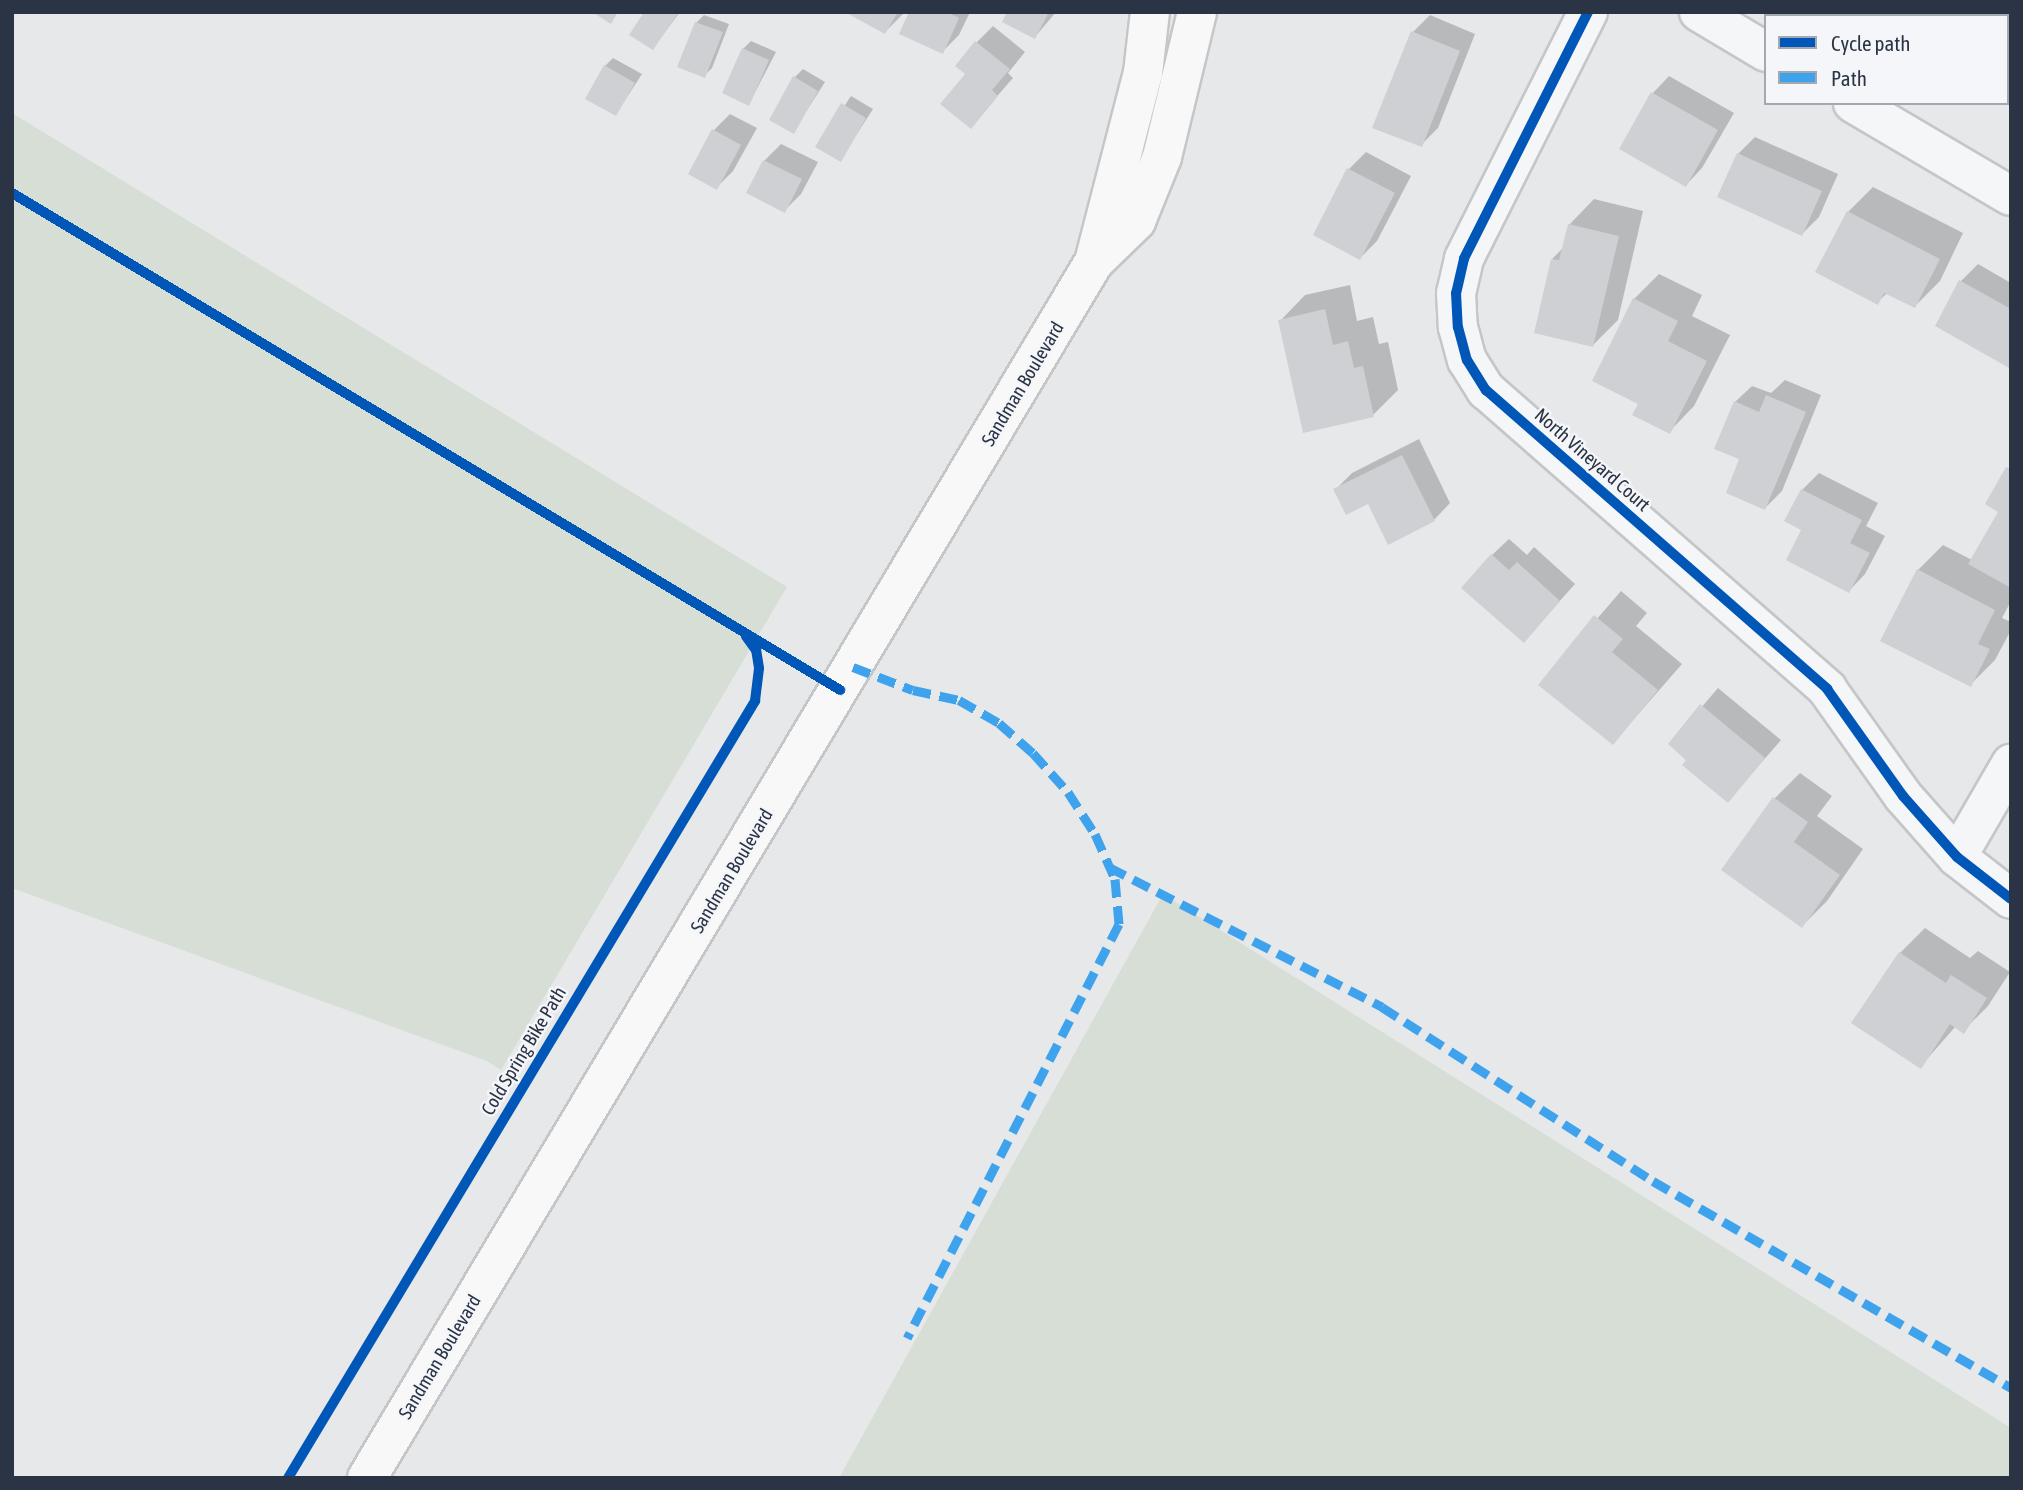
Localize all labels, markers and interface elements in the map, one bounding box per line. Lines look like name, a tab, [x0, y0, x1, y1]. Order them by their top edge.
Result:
legend	[1764, 14, 2009, 105]
text: Cycle path	[1831, 31, 1910, 55]
text: Path	[1831, 66, 1867, 90]
street label: Sandman Boulevard	[977, 318, 1069, 450]
street label: North Vineyard Court	[1530, 404, 1654, 516]
street label: Sandman Boulevard	[686, 805, 778, 937]
street label: Cold Spring Bike Path	[477, 983, 571, 1119]
street label: Sandman Boulevard	[394, 1291, 486, 1423]

